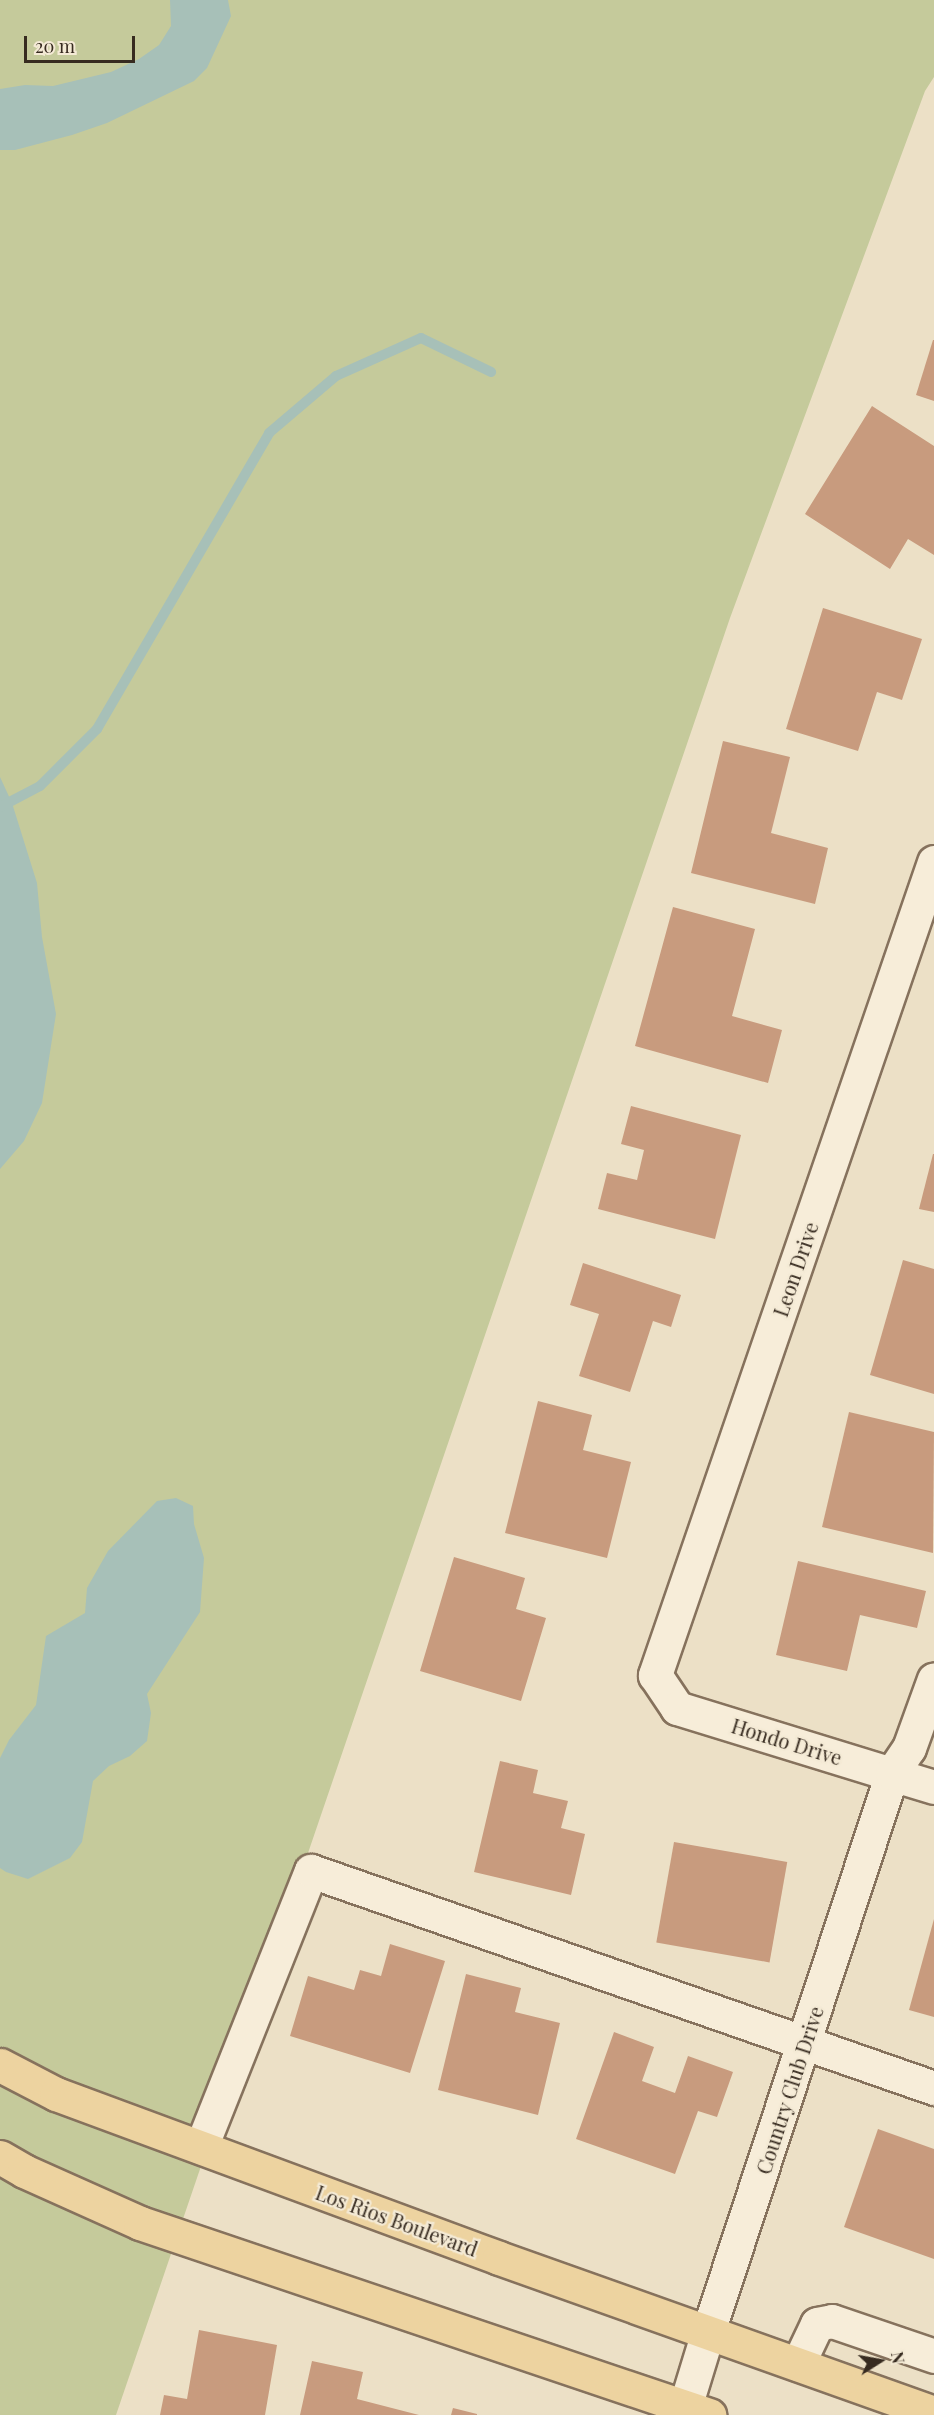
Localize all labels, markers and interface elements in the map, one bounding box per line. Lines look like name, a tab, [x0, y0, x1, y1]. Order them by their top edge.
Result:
scale bar	[27, 24, 138, 62]
text: 20 m	[35, 34, 75, 58]
street label: Leon Drive	[768, 1218, 822, 1320]
street label: Hondo Drive	[729, 1713, 845, 1769]
street label: Country Club Drive	[750, 2003, 828, 2177]
street label: Los Rios Boulevard	[313, 2180, 481, 2260]
north arrow	[850, 2331, 910, 2391]
text: N	[887, 2350, 910, 2365]

